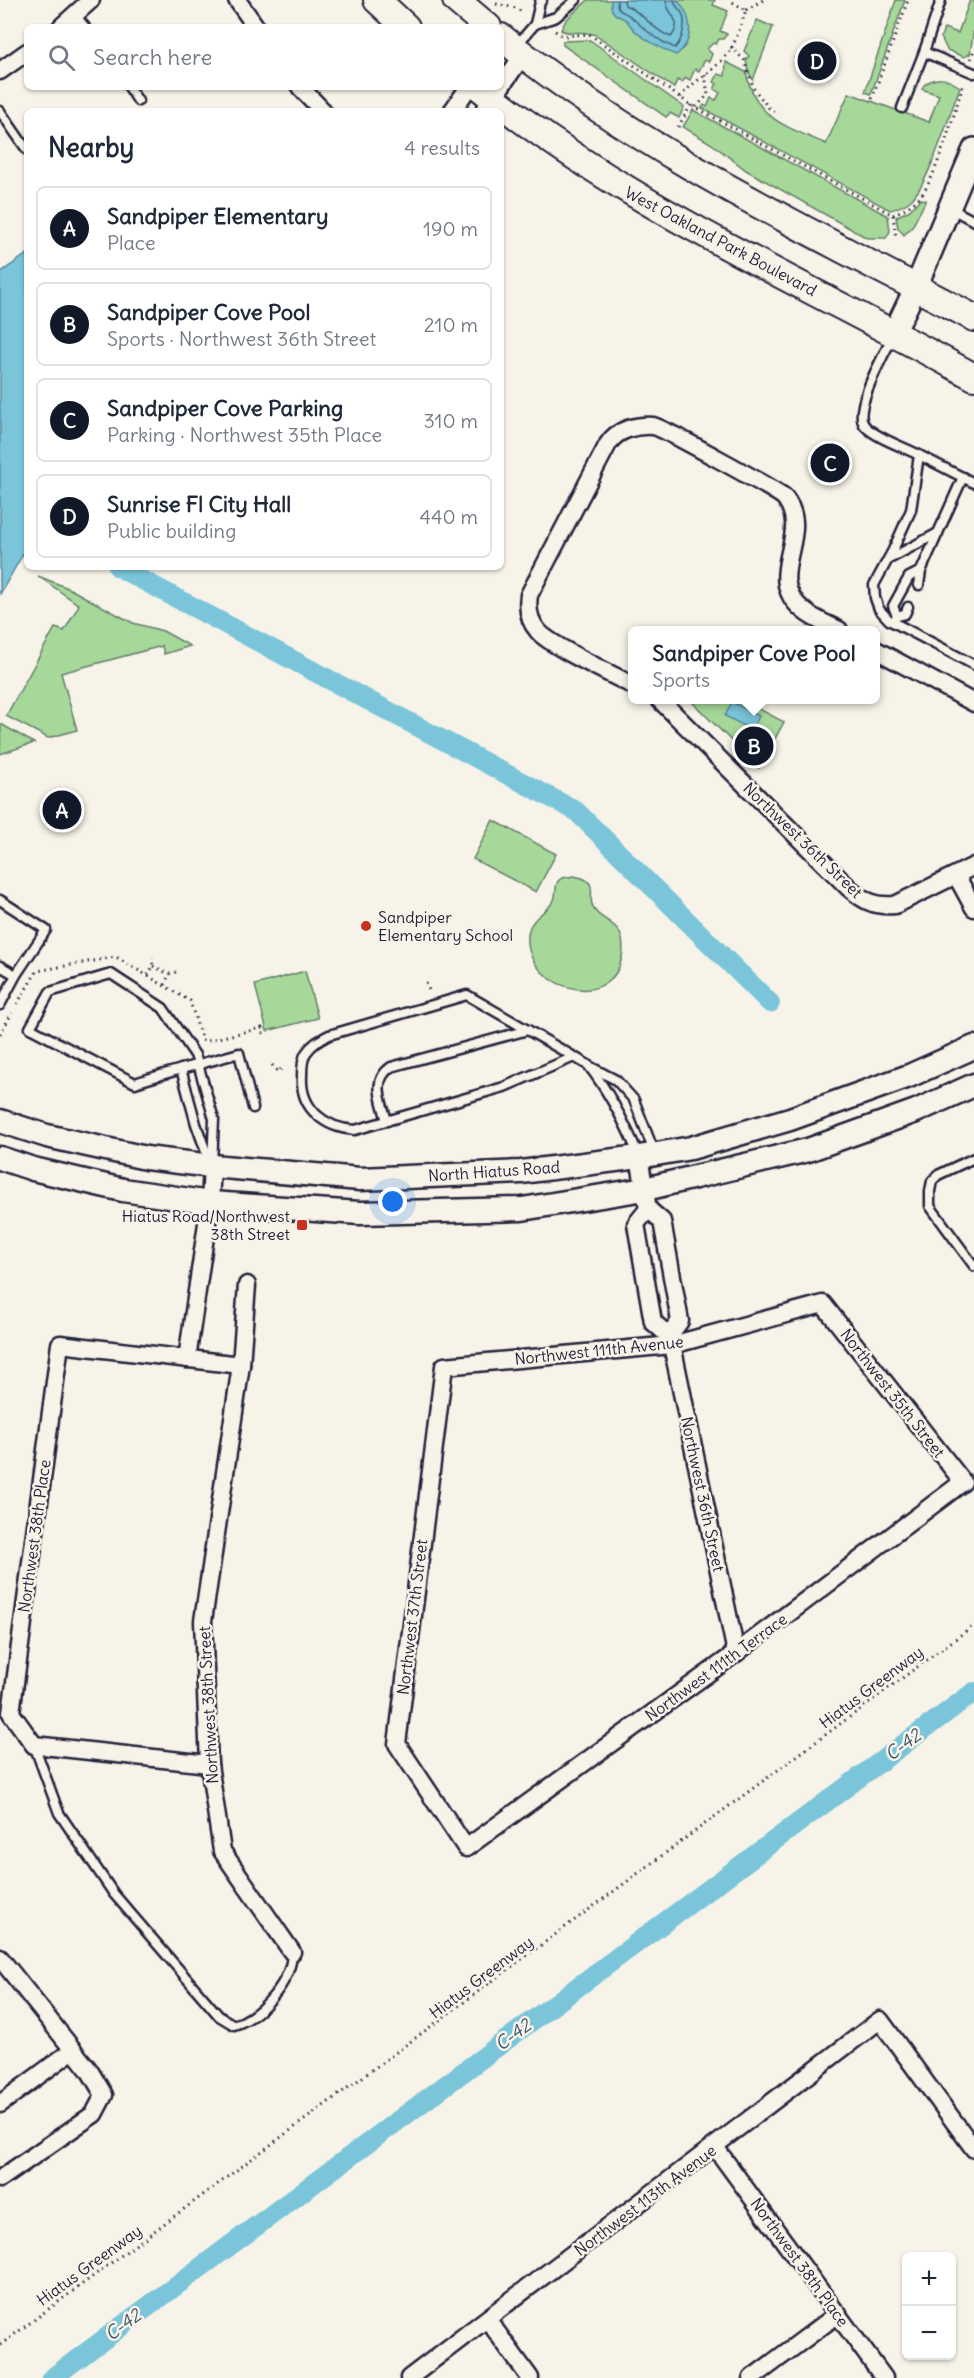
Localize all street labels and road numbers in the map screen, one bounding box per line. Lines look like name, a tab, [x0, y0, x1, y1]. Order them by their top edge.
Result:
street label: West Oakland Park Boulevard	[622, 182, 820, 300]
street label: Northwest 36th Street	[739, 778, 867, 903]
street label: North Hiatus Road	[427, 1156, 561, 1186]
street label: Northwest 35th Street	[836, 1325, 950, 1462]
street label: Northwest 111th Avenue	[514, 1331, 684, 1369]
street label: Northwest 36th Street	[677, 1415, 729, 1574]
street label: Northwest 38th Place	[13, 1458, 55, 1614]
street label: Northwest 37th Street	[393, 1537, 432, 1696]
street label: Northwest 111th Terrace	[641, 1609, 791, 1725]
street label: Northwest 38th Street	[194, 1625, 222, 1784]
street label: Hiatus Greenway	[815, 1641, 927, 1733]
street label: Hiatus Greenway	[425, 1931, 537, 2023]
street label: Northwest 113th Avenue	[570, 2140, 720, 2260]
street label: Northwest 38th Place	[747, 2194, 853, 2330]
street label: Hiatus Greenway	[33, 2220, 145, 2310]

